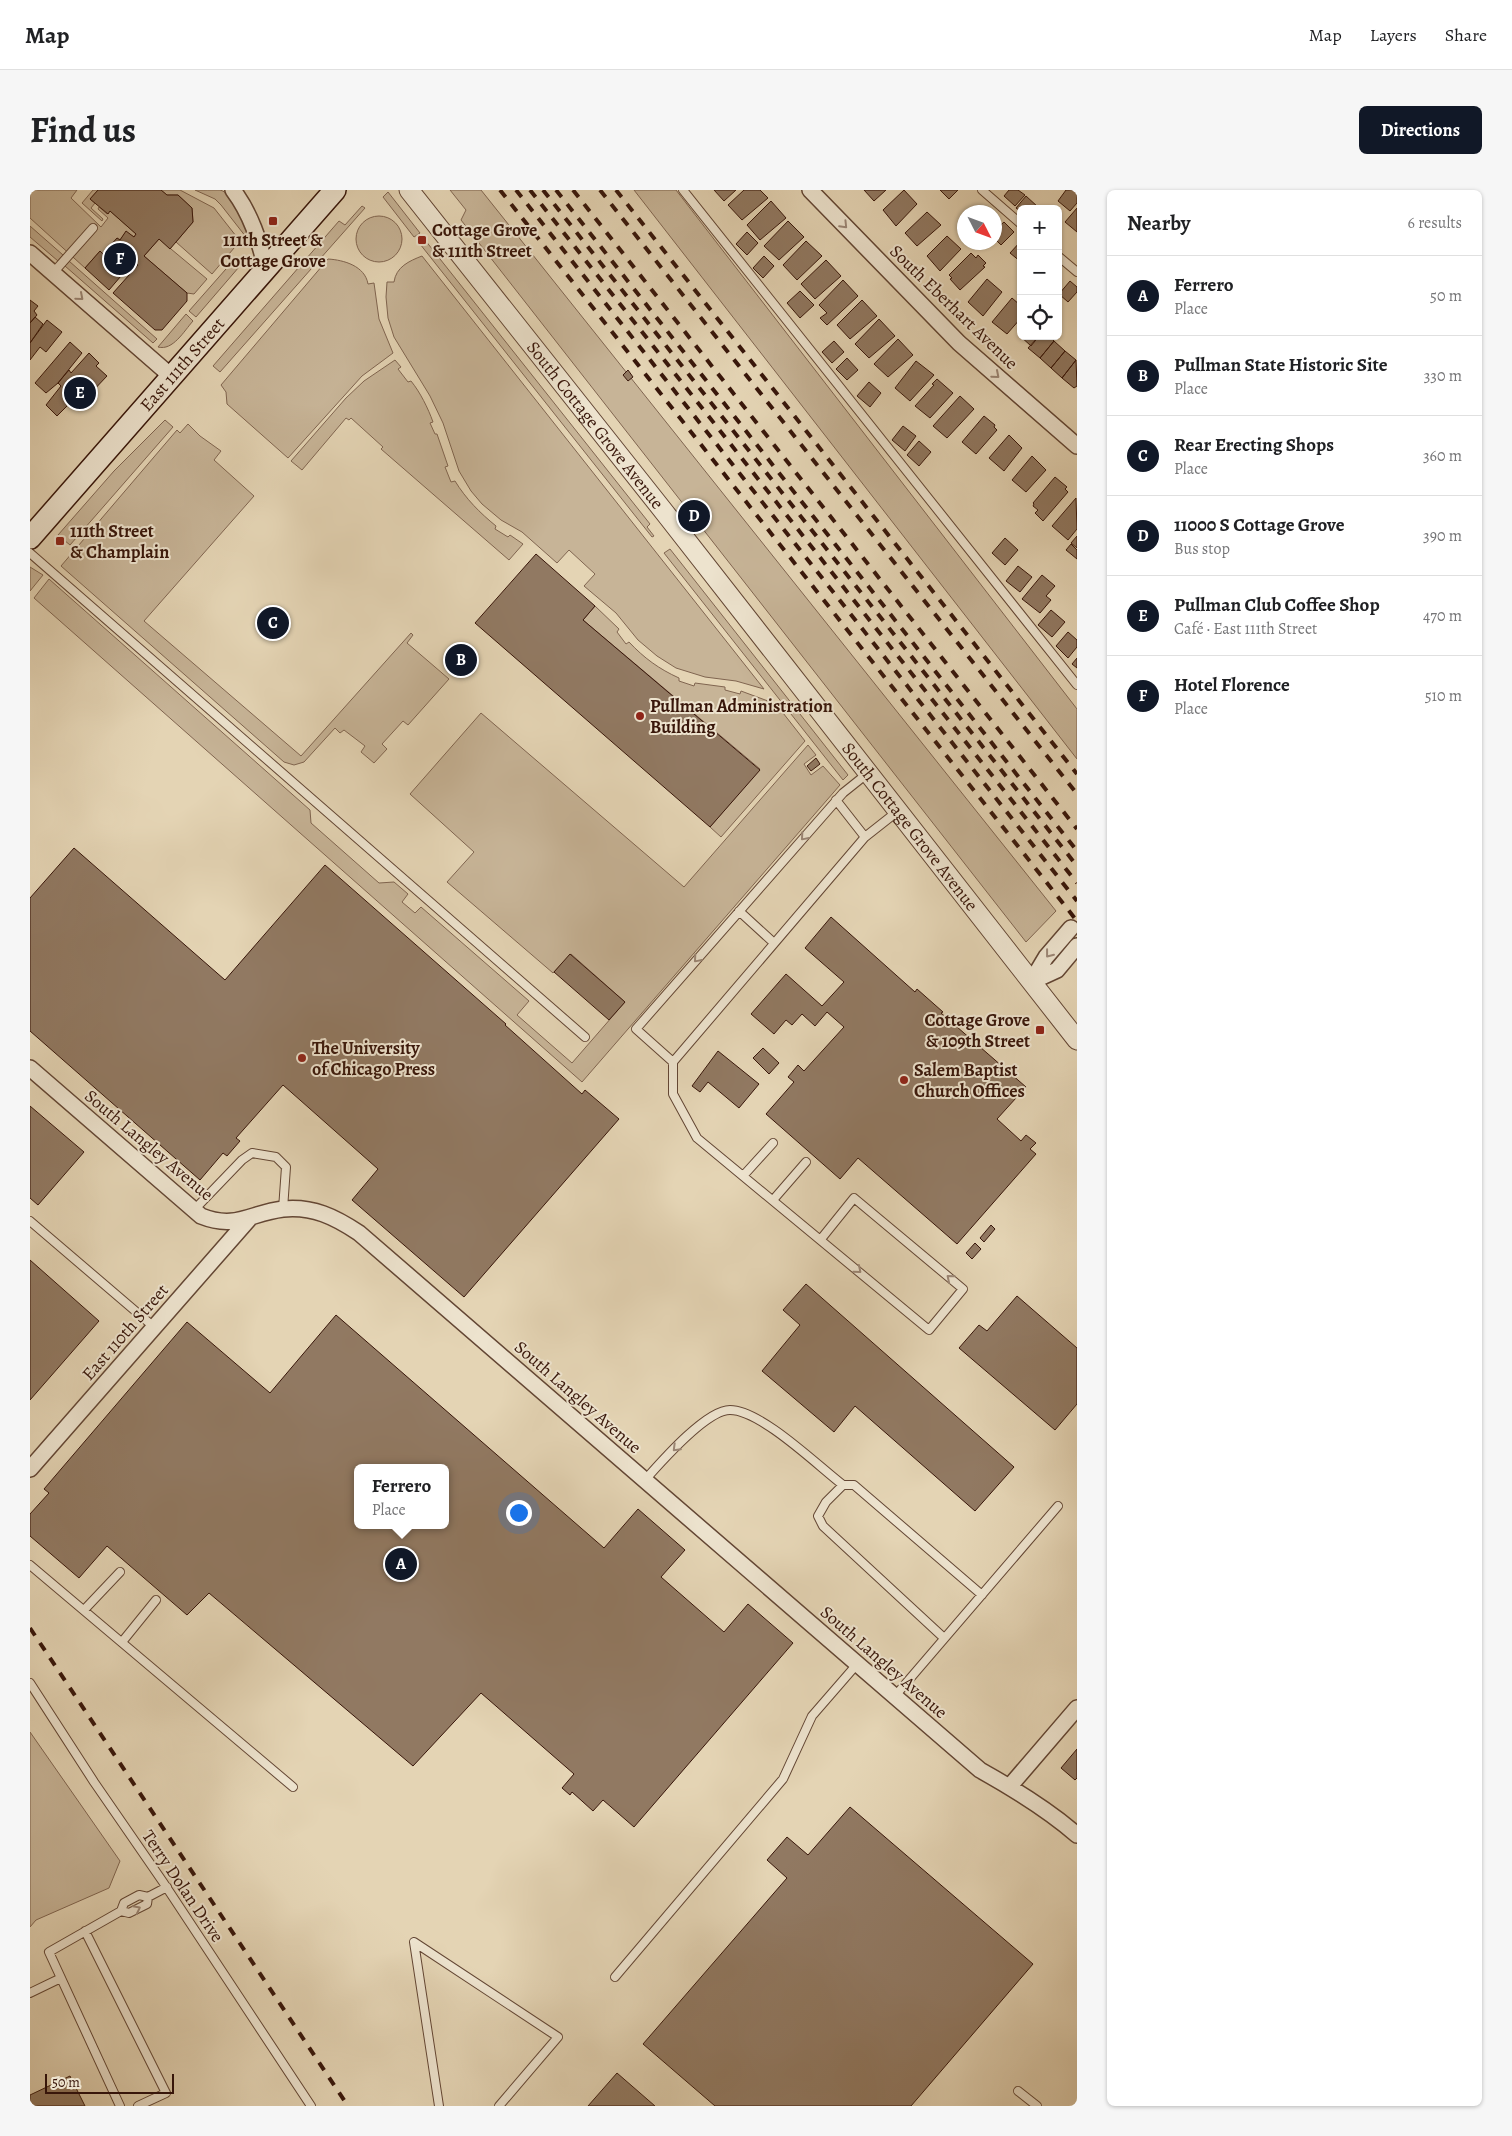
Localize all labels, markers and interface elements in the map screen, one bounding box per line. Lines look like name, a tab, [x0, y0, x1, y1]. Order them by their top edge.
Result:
text: Map	[25, 19, 69, 51]
text: Map	[1309, 23, 1342, 47]
text: Layers	[1370, 23, 1417, 47]
text: Share	[1445, 23, 1487, 47]
text: Find us	[30, 106, 136, 154]
button: Directions	[1359, 106, 1482, 154]
north arrow	[957, 205, 1002, 250]
map controls	[1017, 205, 1062, 340]
button: +	[1017, 205, 1062, 250]
text: Nearby	[1127, 209, 1190, 237]
text: 6 results	[1408, 212, 1462, 234]
marker: 111th Street & Cottage Grove	[267, 215, 279, 227]
place label: Cottage Grove & 111th Street	[432, 218, 537, 263]
one-way arrow	[838, 219, 847, 228]
place label: 111th Street & Cottage Grove	[220, 228, 326, 273]
marker: Cottage Grove & 111th Street	[416, 234, 428, 246]
street label: South Eberhart Avenue	[885, 239, 1023, 375]
pin: F	[104, 240, 136, 278]
button: −	[1017, 250, 1062, 295]
text: Ferrero	[1174, 272, 1234, 298]
text: A	[1138, 285, 1148, 307]
text: 50 m	[1430, 285, 1462, 307]
one-way arrow	[74, 291, 83, 299]
button: locate	[1017, 295, 1062, 340]
text: Place	[1174, 298, 1208, 320]
street label: East 111th Street	[135, 312, 230, 416]
street label: South Cottage Grove Avenue	[521, 336, 669, 514]
text: Pullman State Historic Site	[1174, 352, 1388, 378]
text: B	[1138, 365, 1148, 387]
text: 330 m	[1424, 365, 1462, 387]
one-way arrow	[990, 370, 999, 379]
pin: E	[64, 374, 96, 412]
text: Place	[1174, 378, 1208, 400]
text: Rear Erecting Shops	[1174, 432, 1334, 458]
text: C	[1138, 445, 1148, 467]
text: 360 m	[1423, 445, 1462, 467]
text: Place	[1174, 458, 1208, 480]
pin: D	[678, 497, 710, 535]
text: 11000 S Cottage Grove	[1174, 512, 1344, 538]
place label: 111th Street & Champlain	[70, 519, 169, 564]
text: D	[1137, 525, 1149, 547]
text: 390 m	[1423, 525, 1462, 547]
marker: 111th Street & Champlain	[54, 535, 66, 547]
text: Bus stop	[1174, 538, 1230, 560]
text: Pullman Club Coffee Shop	[1174, 592, 1380, 618]
pin: C	[257, 604, 289, 642]
text: E	[1138, 605, 1148, 627]
text: 470 m	[1423, 605, 1462, 627]
text: Café · East 111th Street	[1174, 618, 1317, 640]
pin: B	[445, 641, 477, 679]
text: Hotel Florence	[1174, 672, 1290, 698]
text: F	[1139, 685, 1147, 707]
text: 510 m	[1425, 685, 1462, 707]
place label: Pullman Administration Building	[650, 694, 833, 739]
text: Place	[1174, 698, 1208, 720]
marker: Pullman Administration Building	[634, 710, 646, 722]
street label: South Cottage Grove Avenue	[837, 737, 984, 916]
one-way arrow	[801, 831, 810, 840]
one-way arrow	[1047, 948, 1055, 957]
one-way arrow	[694, 953, 703, 962]
place label: Cottage Grove & 109th Street	[925, 1008, 1030, 1053]
marker: Cottage Grove & 109th Street	[1034, 1024, 1046, 1036]
place label: The University of Chicago Press	[312, 1036, 435, 1081]
marker: The University of Chicago Press	[296, 1052, 308, 1064]
place label: Salem Baptist Church Offices	[914, 1058, 1025, 1103]
marker: Salem Baptist Church Offices	[898, 1074, 910, 1086]
street label: South Langley Avenue	[80, 1084, 218, 1206]
one-way arrow	[852, 1265, 861, 1273]
one-way arrow	[947, 1275, 956, 1284]
street label: East 110th Street	[76, 1279, 174, 1385]
street label: South Langley Avenue	[509, 1335, 647, 1459]
one-way arrow	[673, 1442, 682, 1451]
popup	[354, 1464, 449, 1529]
text: Ferrero	[372, 1473, 431, 1499]
text: Place	[372, 1499, 406, 1521]
your location	[506, 1500, 532, 1526]
pin: A	[385, 1545, 417, 1583]
street label: South Langley Avenue	[815, 1600, 953, 1724]
street label: Terry Dolan Drive	[137, 1825, 229, 1947]
one-way arrow	[132, 1905, 141, 1915]
scale bar	[45, 2071, 174, 2094]
text: 50 m	[52, 2073, 80, 2092]

